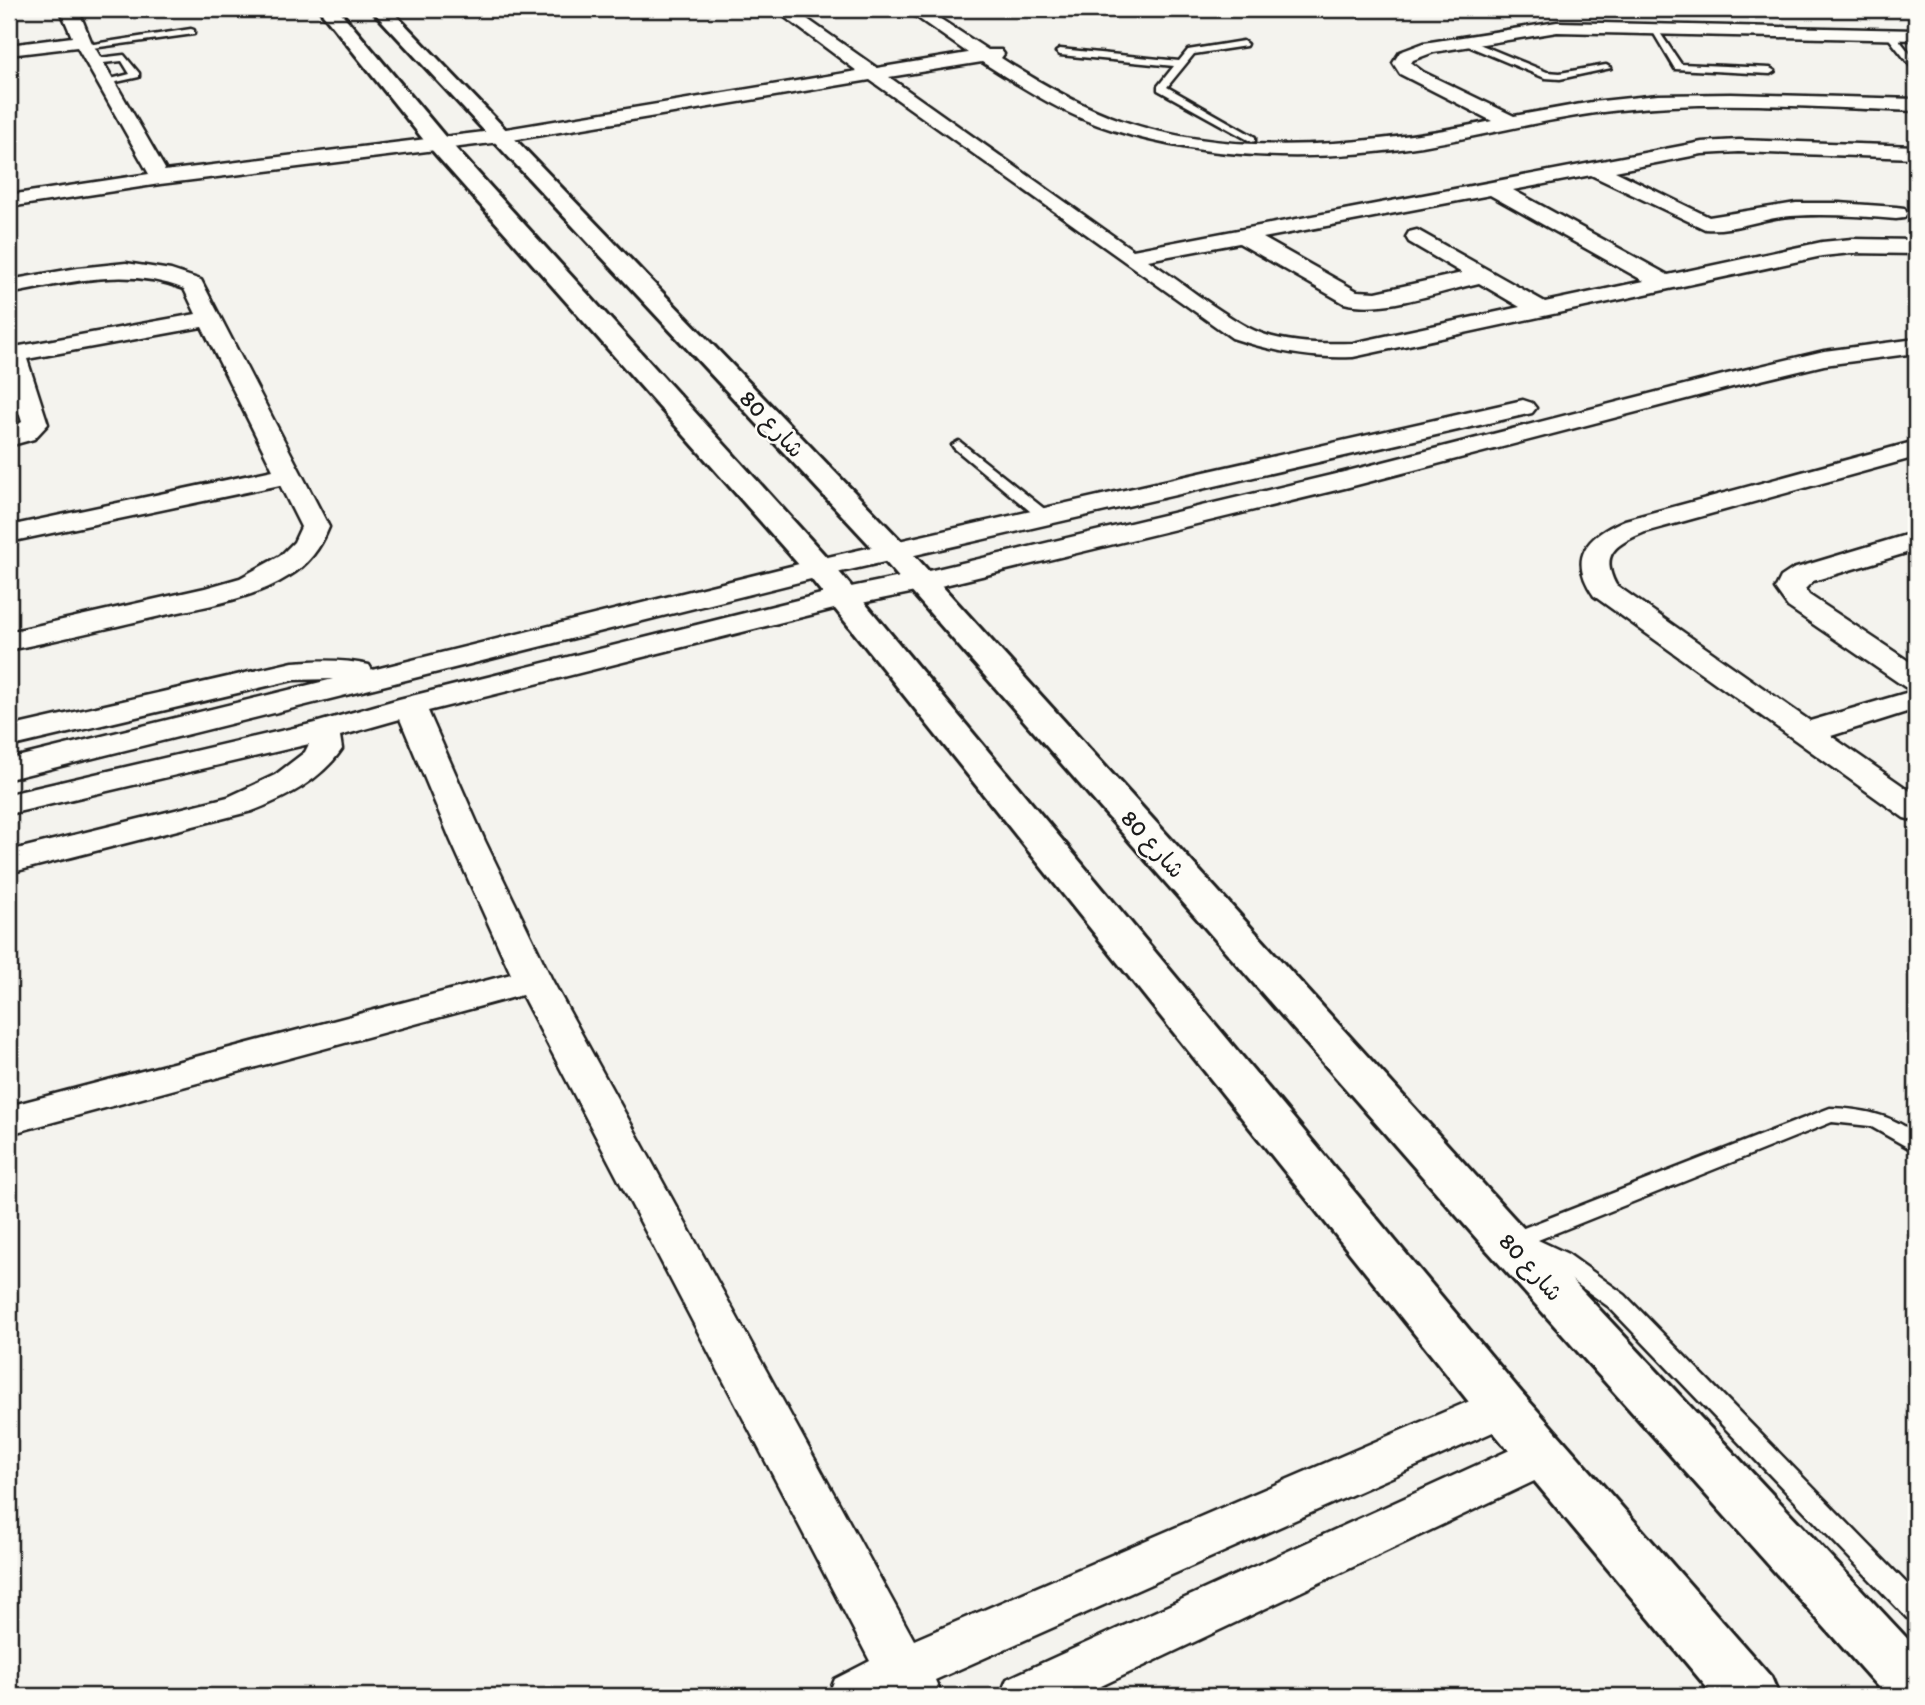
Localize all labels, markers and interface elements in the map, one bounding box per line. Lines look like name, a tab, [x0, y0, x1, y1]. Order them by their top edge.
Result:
street label: شارع 80	[732, 385, 810, 465]
street label: شارع 80	[1114, 804, 1191, 885]
street label: شارع 80	[1492, 1227, 1569, 1308]

